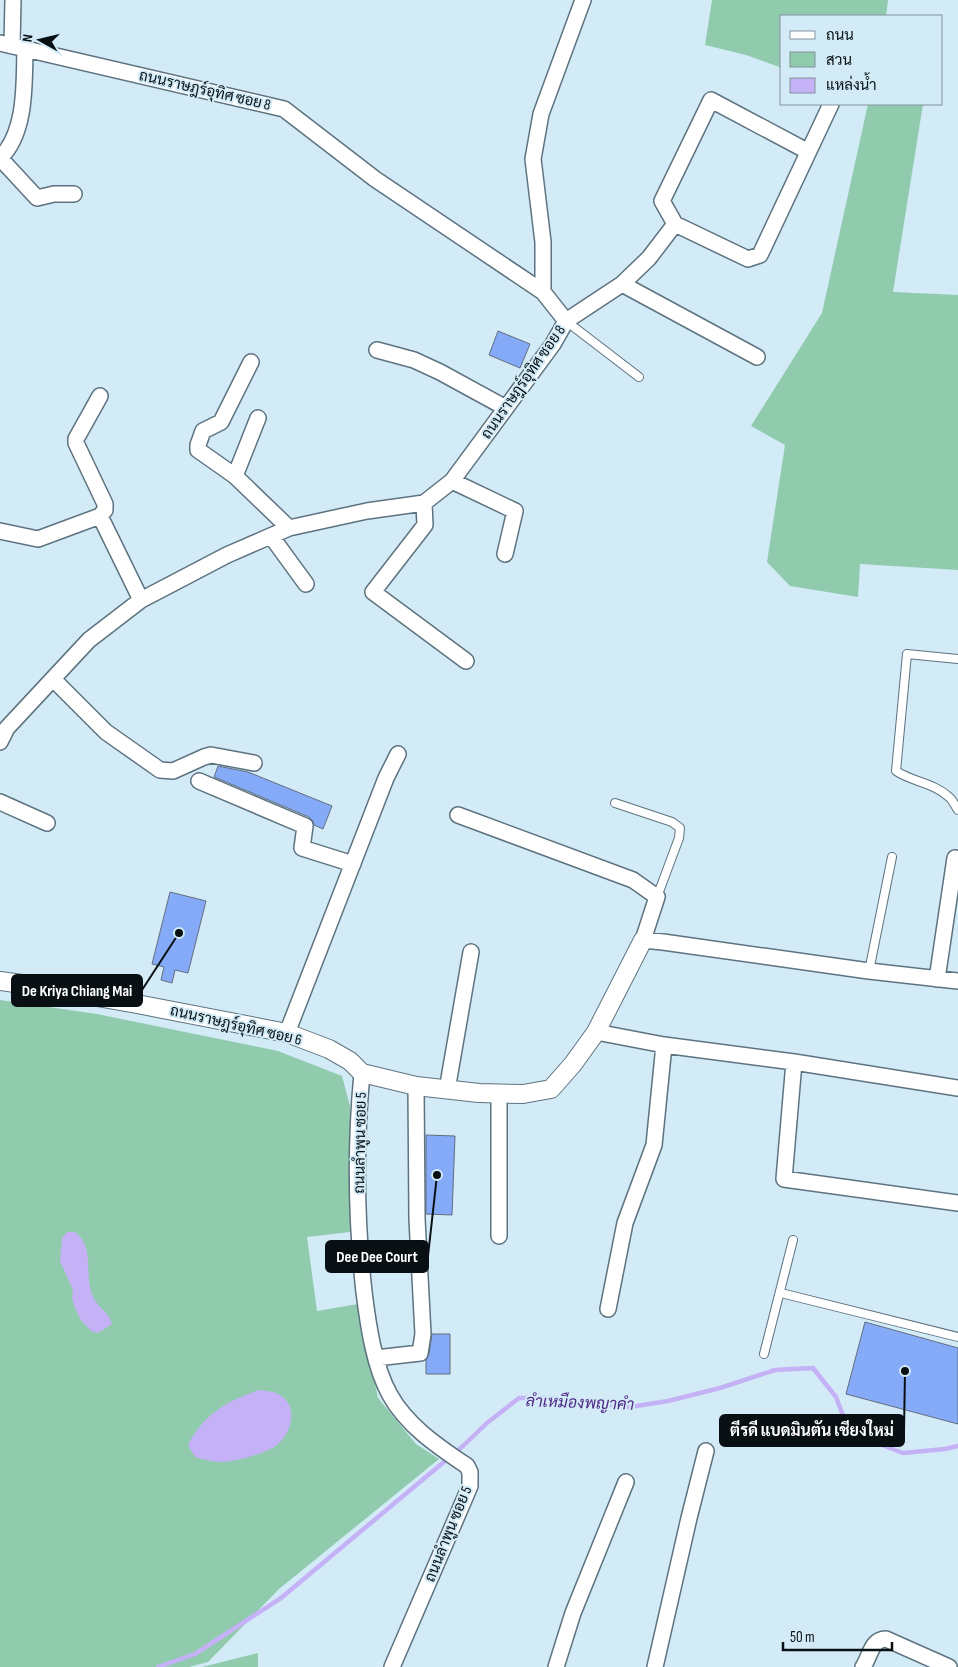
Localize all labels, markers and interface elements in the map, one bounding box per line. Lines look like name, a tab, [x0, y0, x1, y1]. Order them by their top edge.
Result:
north arrow	[15, 15, 65, 65]
legend	[780, 15, 943, 105]
text: ถนน	[826, 26, 854, 45]
text: N	[19, 33, 37, 43]
text: สวน	[826, 51, 852, 70]
street label: ถนนราษฎร์อุทิศ ซอย 8	[137, 65, 273, 116]
text: แหล่งน้ำ	[826, 72, 877, 95]
street label: ถนนราษฎร์อุทิศ ซอย 8	[476, 321, 571, 443]
callout: De Kriya Chiang Mai	[12, 975, 142, 1006]
text: De Kriya Chiang Mai	[22, 982, 132, 1001]
street label: ถนนราษฎร์อุทิศ ซอย 6	[168, 1000, 304, 1051]
street label: ถนนลำพูน ซอย 5	[350, 1092, 371, 1194]
callout: Dee Dee Court	[326, 1241, 428, 1272]
text: Dee Dee Court	[336, 1248, 418, 1267]
water label: ลำเหมืองพญาคำ	[525, 1389, 635, 1415]
callout: ตีรดี แบดมินตัน เชียงใหม่	[720, 1415, 904, 1446]
text: ตีรดี แบดมินตัน เชียงใหม่	[730, 1419, 894, 1441]
street label: ถนนลำพูน ซอย 5	[421, 1484, 476, 1585]
scale bar	[783, 1620, 892, 1652]
text: 50 m	[790, 1628, 815, 1647]

